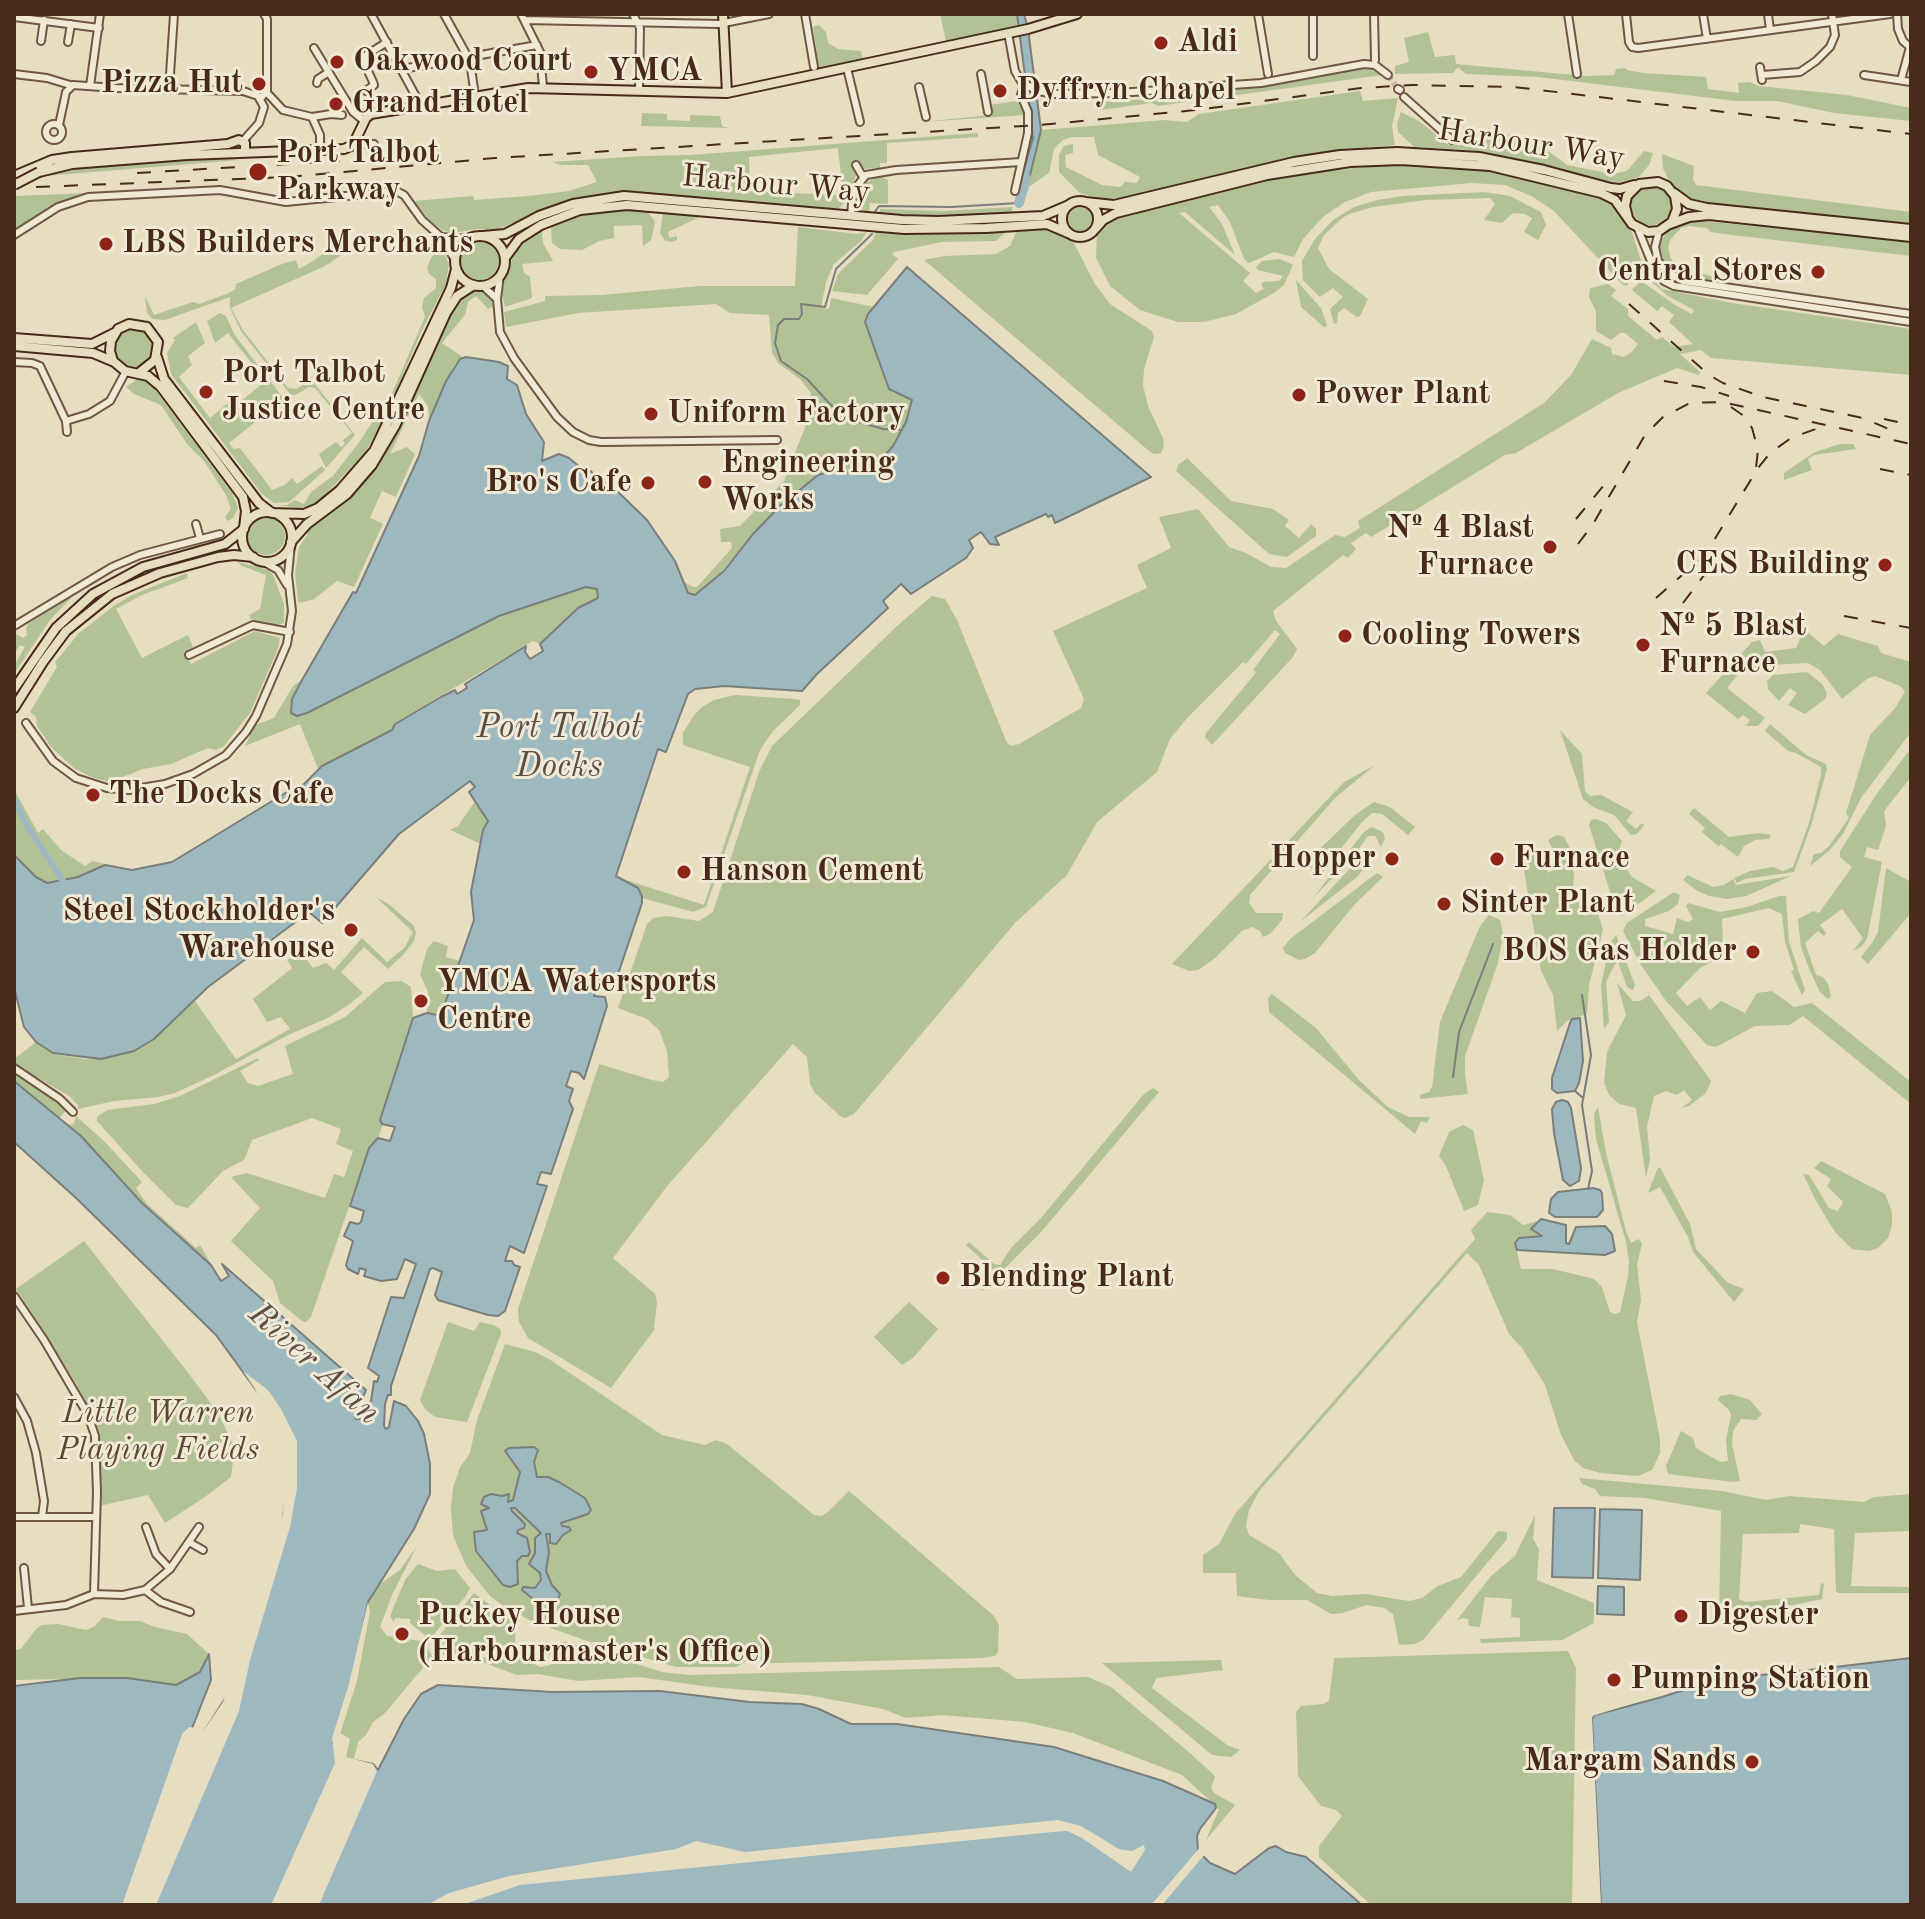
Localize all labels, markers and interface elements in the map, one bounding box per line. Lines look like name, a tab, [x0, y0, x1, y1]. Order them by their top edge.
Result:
place label: Aldi	[1177, 24, 1238, 62]
marker: Aldi	[1152, 34, 1170, 52]
place label: Oakwood Court	[353, 43, 572, 81]
marker: Oakwood Court	[328, 53, 346, 71]
place label: YMCA	[607, 53, 702, 91]
marker: YMCA	[582, 63, 600, 81]
place label: Pizza Hut	[101, 65, 243, 103]
place label: Dyffryn Chapel	[1016, 72, 1235, 110]
marker: Pizza Hut	[250, 75, 268, 93]
marker: Dyffryn Chapel	[991, 82, 1009, 100]
place label: Grand Hotel	[352, 85, 528, 123]
marker: Grand Hotel	[327, 95, 345, 113]
street label: Harbour Way	[1434, 111, 1628, 179]
place label: Port Talbot Parkway	[276, 135, 439, 210]
street label: Harbour Way	[680, 158, 872, 212]
marker: Port Talbot Parkway	[247, 161, 269, 183]
place label: LBS Builders Merchants	[122, 225, 473, 263]
marker: LBS Builders Merchants	[97, 235, 115, 253]
place label: Central Stores	[1597, 253, 1802, 291]
marker: Central Stores	[1809, 263, 1827, 281]
place label: Port Talbot Justice Centre	[222, 355, 425, 430]
place label: Power Plant	[1315, 376, 1490, 414]
marker: Port Talbot Justice Centre	[197, 383, 215, 401]
marker: Power Plant	[1290, 386, 1308, 404]
place label: Uniform Factory	[667, 395, 906, 433]
marker: Uniform Factory	[642, 405, 660, 423]
place label: Engineering Works	[721, 445, 895, 520]
place label: Bro's Cafe	[485, 464, 632, 502]
marker: Engineering Works	[696, 473, 714, 491]
marker: Bro's Cafe	[639, 474, 657, 492]
place label: Nº 4 Blast Furnace	[1387, 510, 1534, 585]
marker: Nº 4 Blast Furnace	[1541, 538, 1559, 556]
place label: CES Building	[1675, 546, 1869, 584]
marker: CES Building	[1876, 556, 1894, 574]
place label: Nº 5 Blast Furnace	[1659, 608, 1806, 683]
place label: Cooling Towers	[1361, 617, 1580, 655]
marker: Cooling Towers	[1336, 627, 1354, 645]
marker: Nº 5 Blast Furnace	[1634, 636, 1652, 654]
water label: Port Talbot Docks	[476, 708, 642, 788]
place label: The Docks Cafe	[109, 776, 334, 814]
marker: The Docks Cafe	[84, 786, 102, 804]
place label: Hopper	[1270, 840, 1376, 878]
place label: Furnace	[1513, 840, 1630, 878]
marker: Hopper	[1383, 850, 1401, 868]
marker: Furnace	[1488, 850, 1506, 868]
place label: Hanson Cement	[700, 853, 923, 891]
marker: Hanson Cement	[675, 863, 693, 881]
place label: Sinter Plant	[1460, 885, 1635, 923]
place label: Steel Stockholder's Warehouse	[62, 893, 335, 968]
marker: Sinter Plant	[1435, 895, 1453, 913]
marker: Steel Stockholder's Warehouse	[342, 921, 360, 939]
place label: BOS Gas Holder	[1502, 933, 1737, 971]
marker: BOS Gas Holder	[1744, 943, 1762, 961]
place label: YMCA Watersports Centre	[437, 964, 716, 1039]
marker: YMCA Watersports Centre	[412, 992, 430, 1010]
place label: Blending Plant	[959, 1259, 1174, 1297]
marker: Blending Plant	[934, 1269, 952, 1287]
water label: River Afan	[240, 1294, 388, 1434]
park label: Little Warren Playing Fields	[57, 1395, 259, 1470]
place label: Puckey House (Harbourmaster's Office)	[418, 1597, 771, 1672]
place label: Digester	[1697, 1597, 1819, 1635]
marker: Digester	[1672, 1607, 1690, 1625]
marker: Puckey House (Harbourmaster's Office)	[393, 1625, 411, 1643]
place label: Pumping Station	[1630, 1661, 1870, 1699]
marker: Pumping Station	[1605, 1671, 1623, 1689]
place label: Margam Sands	[1524, 1743, 1736, 1781]
marker: Margam Sands	[1743, 1753, 1761, 1771]

